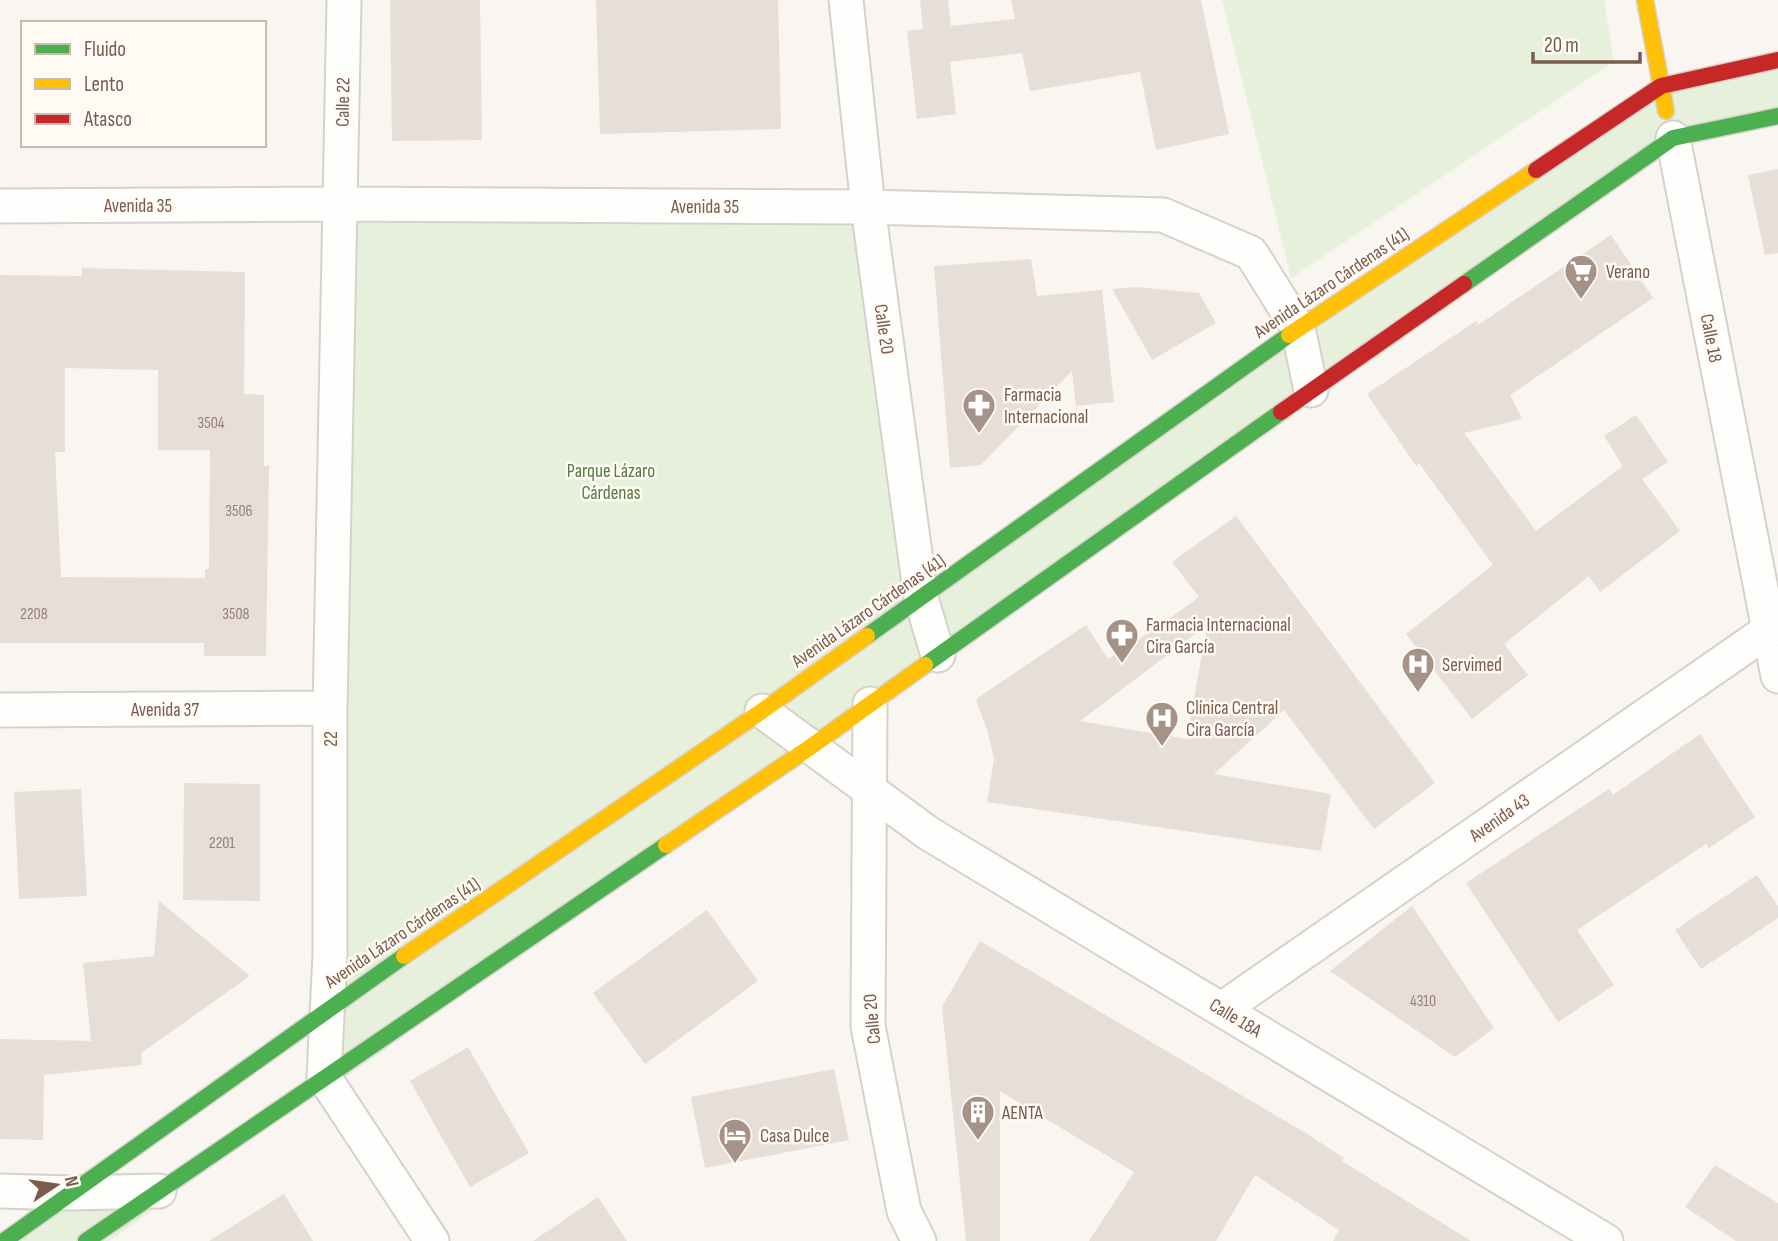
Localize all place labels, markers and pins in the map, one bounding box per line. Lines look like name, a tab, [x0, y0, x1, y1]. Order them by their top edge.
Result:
supermarket icon: Verano	[1562, 252, 1600, 301]
place label: Verano	[1606, 261, 1650, 284]
place label: Farmacia Internacional	[1004, 384, 1088, 429]
pharmacy icon: Farmacia Internacional	[960, 386, 998, 435]
place label: Farmacia Internacional Cira García	[1146, 614, 1291, 659]
pharmacy icon: Farmacia Internacional Cira García	[1103, 616, 1141, 665]
hospital icon: Servimed	[1399, 645, 1437, 694]
place label: Servimed	[1442, 654, 1502, 677]
place label: Clínica Central Cira García	[1186, 697, 1278, 742]
hospital icon: Clínica Central Cira García	[1143, 699, 1181, 748]
building icon: AENTA	[959, 1093, 997, 1142]
place label: AENTA	[1001, 1102, 1044, 1125]
hotel icon: Casa Dulce	[716, 1116, 754, 1165]
place label: Casa Dulce	[760, 1125, 829, 1148]

